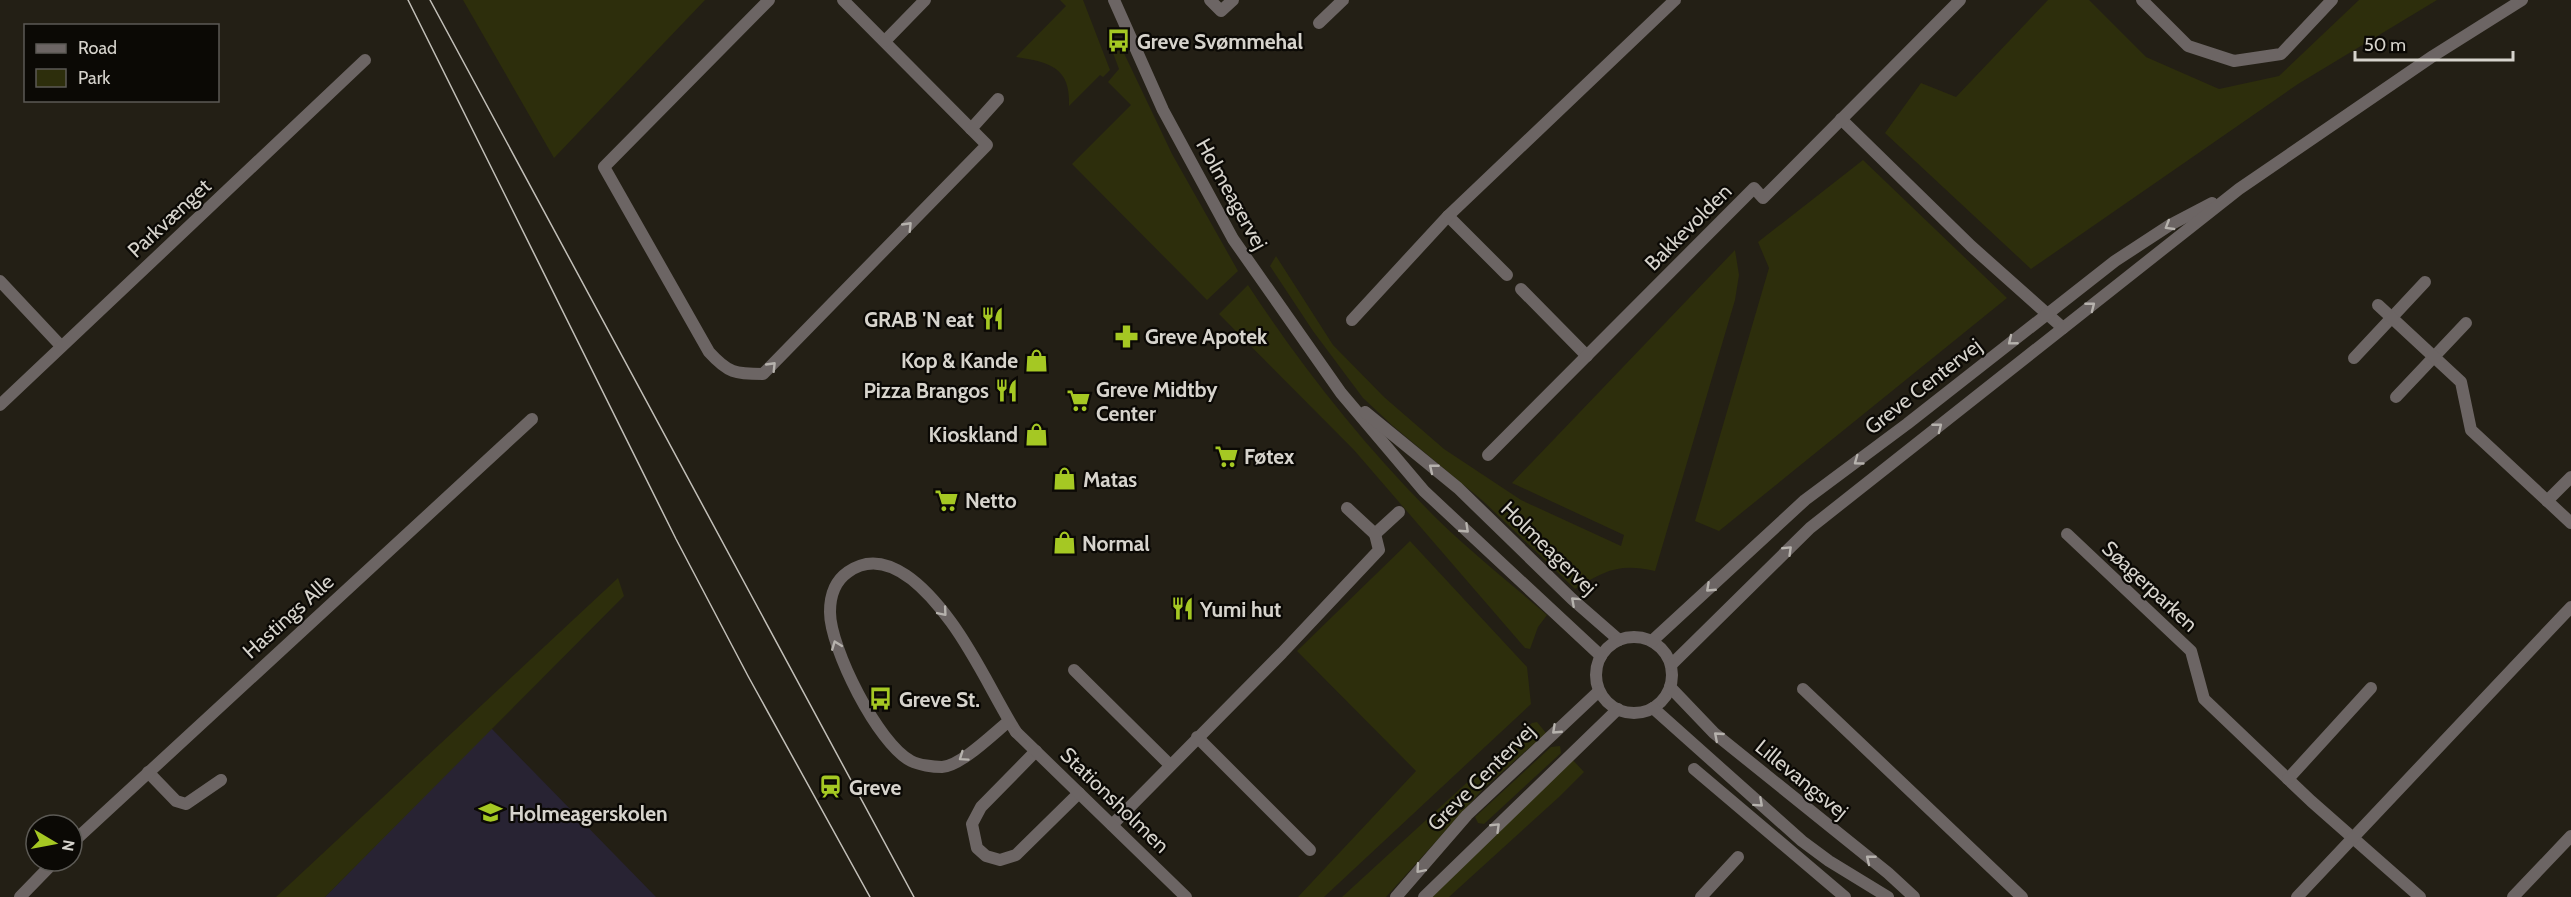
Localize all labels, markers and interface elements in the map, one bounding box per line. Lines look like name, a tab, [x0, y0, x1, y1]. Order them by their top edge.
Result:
legend	[24, 24, 219, 102]
scale bar	[2355, 24, 2512, 62]
bus stop icon: Greve Svømmehal	[1106, 28, 1132, 54]
place label: Greve Svømmehal	[1137, 29, 1304, 54]
text: 50 m	[2364, 34, 2406, 56]
text: Road	[78, 37, 117, 59]
text: Park	[78, 67, 111, 89]
street label: Holmeagervej	[1190, 134, 1273, 255]
street label: Parkvænget	[122, 173, 216, 263]
street label: Bakkevolden	[1639, 178, 1737, 276]
one-way arrow	[2165, 219, 2175, 230]
one-way arrow	[901, 222, 912, 232]
one-way arrow	[2085, 302, 2096, 313]
restaurant icon: GRAB 'N eat	[979, 306, 1005, 332]
place label: GRAB 'N eat	[864, 307, 974, 332]
pharmacy icon: Greve Apotek	[1114, 323, 1140, 349]
place label: Greve Apotek	[1145, 324, 1268, 349]
street label: Greve Centervej	[1860, 333, 1987, 440]
one-way arrow	[2007, 333, 2018, 344]
shop icon: Kop & Kande	[1023, 347, 1049, 373]
place label: Kop & Kande	[901, 348, 1018, 373]
one-way arrow	[765, 362, 776, 372]
restaurant icon: Pizza Brangos	[994, 377, 1020, 403]
place label: Greve Midtby Center	[1096, 377, 1218, 426]
place label: Pizza Brangos	[863, 378, 989, 403]
supermarket icon: Greve Midtby Center	[1065, 388, 1091, 414]
shop icon: Kioskland	[1023, 421, 1049, 447]
place label: Kioskland	[929, 422, 1018, 447]
one-way arrow	[1932, 423, 1943, 434]
supermarket icon: Føtex	[1213, 443, 1239, 469]
place label: Føtex	[1244, 444, 1295, 469]
one-way arrow	[1854, 454, 1865, 465]
one-way arrow	[1429, 464, 1440, 475]
shop icon: Matas	[1052, 466, 1078, 492]
place label: Matas	[1083, 467, 1137, 492]
supermarket icon: Netto	[934, 487, 960, 513]
place label: Netto	[965, 488, 1017, 513]
street label: Holmeagervej	[1495, 496, 1602, 601]
one-way arrow	[1458, 522, 1469, 533]
shop icon: Normal	[1051, 530, 1077, 556]
place label: Normal	[1082, 531, 1150, 556]
street label: Søagerparken	[2097, 535, 2203, 637]
one-way arrow	[1781, 546, 1791, 557]
street label: Hastings Alle	[237, 568, 339, 663]
one-way arrow	[1706, 580, 1717, 591]
restaurant icon: Yumi hut	[1169, 596, 1195, 622]
place label: Yumi hut	[1199, 597, 1281, 622]
one-way arrow	[1572, 597, 1582, 608]
one-way arrow	[936, 605, 947, 616]
one-way arrow	[831, 640, 844, 651]
bus stop icon: Greve St.	[868, 686, 894, 712]
place label: Greve St.	[899, 687, 980, 712]
street label: Greve Centervej	[1422, 718, 1541, 837]
one-way arrow	[1552, 723, 1563, 734]
one-way arrow	[1714, 732, 1725, 743]
street label: Lillevangsvej	[1750, 734, 1853, 825]
street label: Stationsholmen	[1056, 742, 1174, 858]
one-way arrow	[959, 750, 970, 761]
station icon: Greve	[818, 774, 844, 800]
place label: Greve	[849, 775, 901, 800]
one-way arrow	[1752, 796, 1763, 807]
school or university icon: Holmeagerskolen	[478, 800, 504, 826]
place label: Holmeagerskolen	[509, 801, 668, 826]
north arrow	[24, 813, 84, 873]
one-way arrow	[1488, 823, 1499, 834]
text: N	[58, 838, 79, 853]
one-way arrow	[1866, 855, 1877, 866]
one-way arrow	[1416, 862, 1427, 873]

